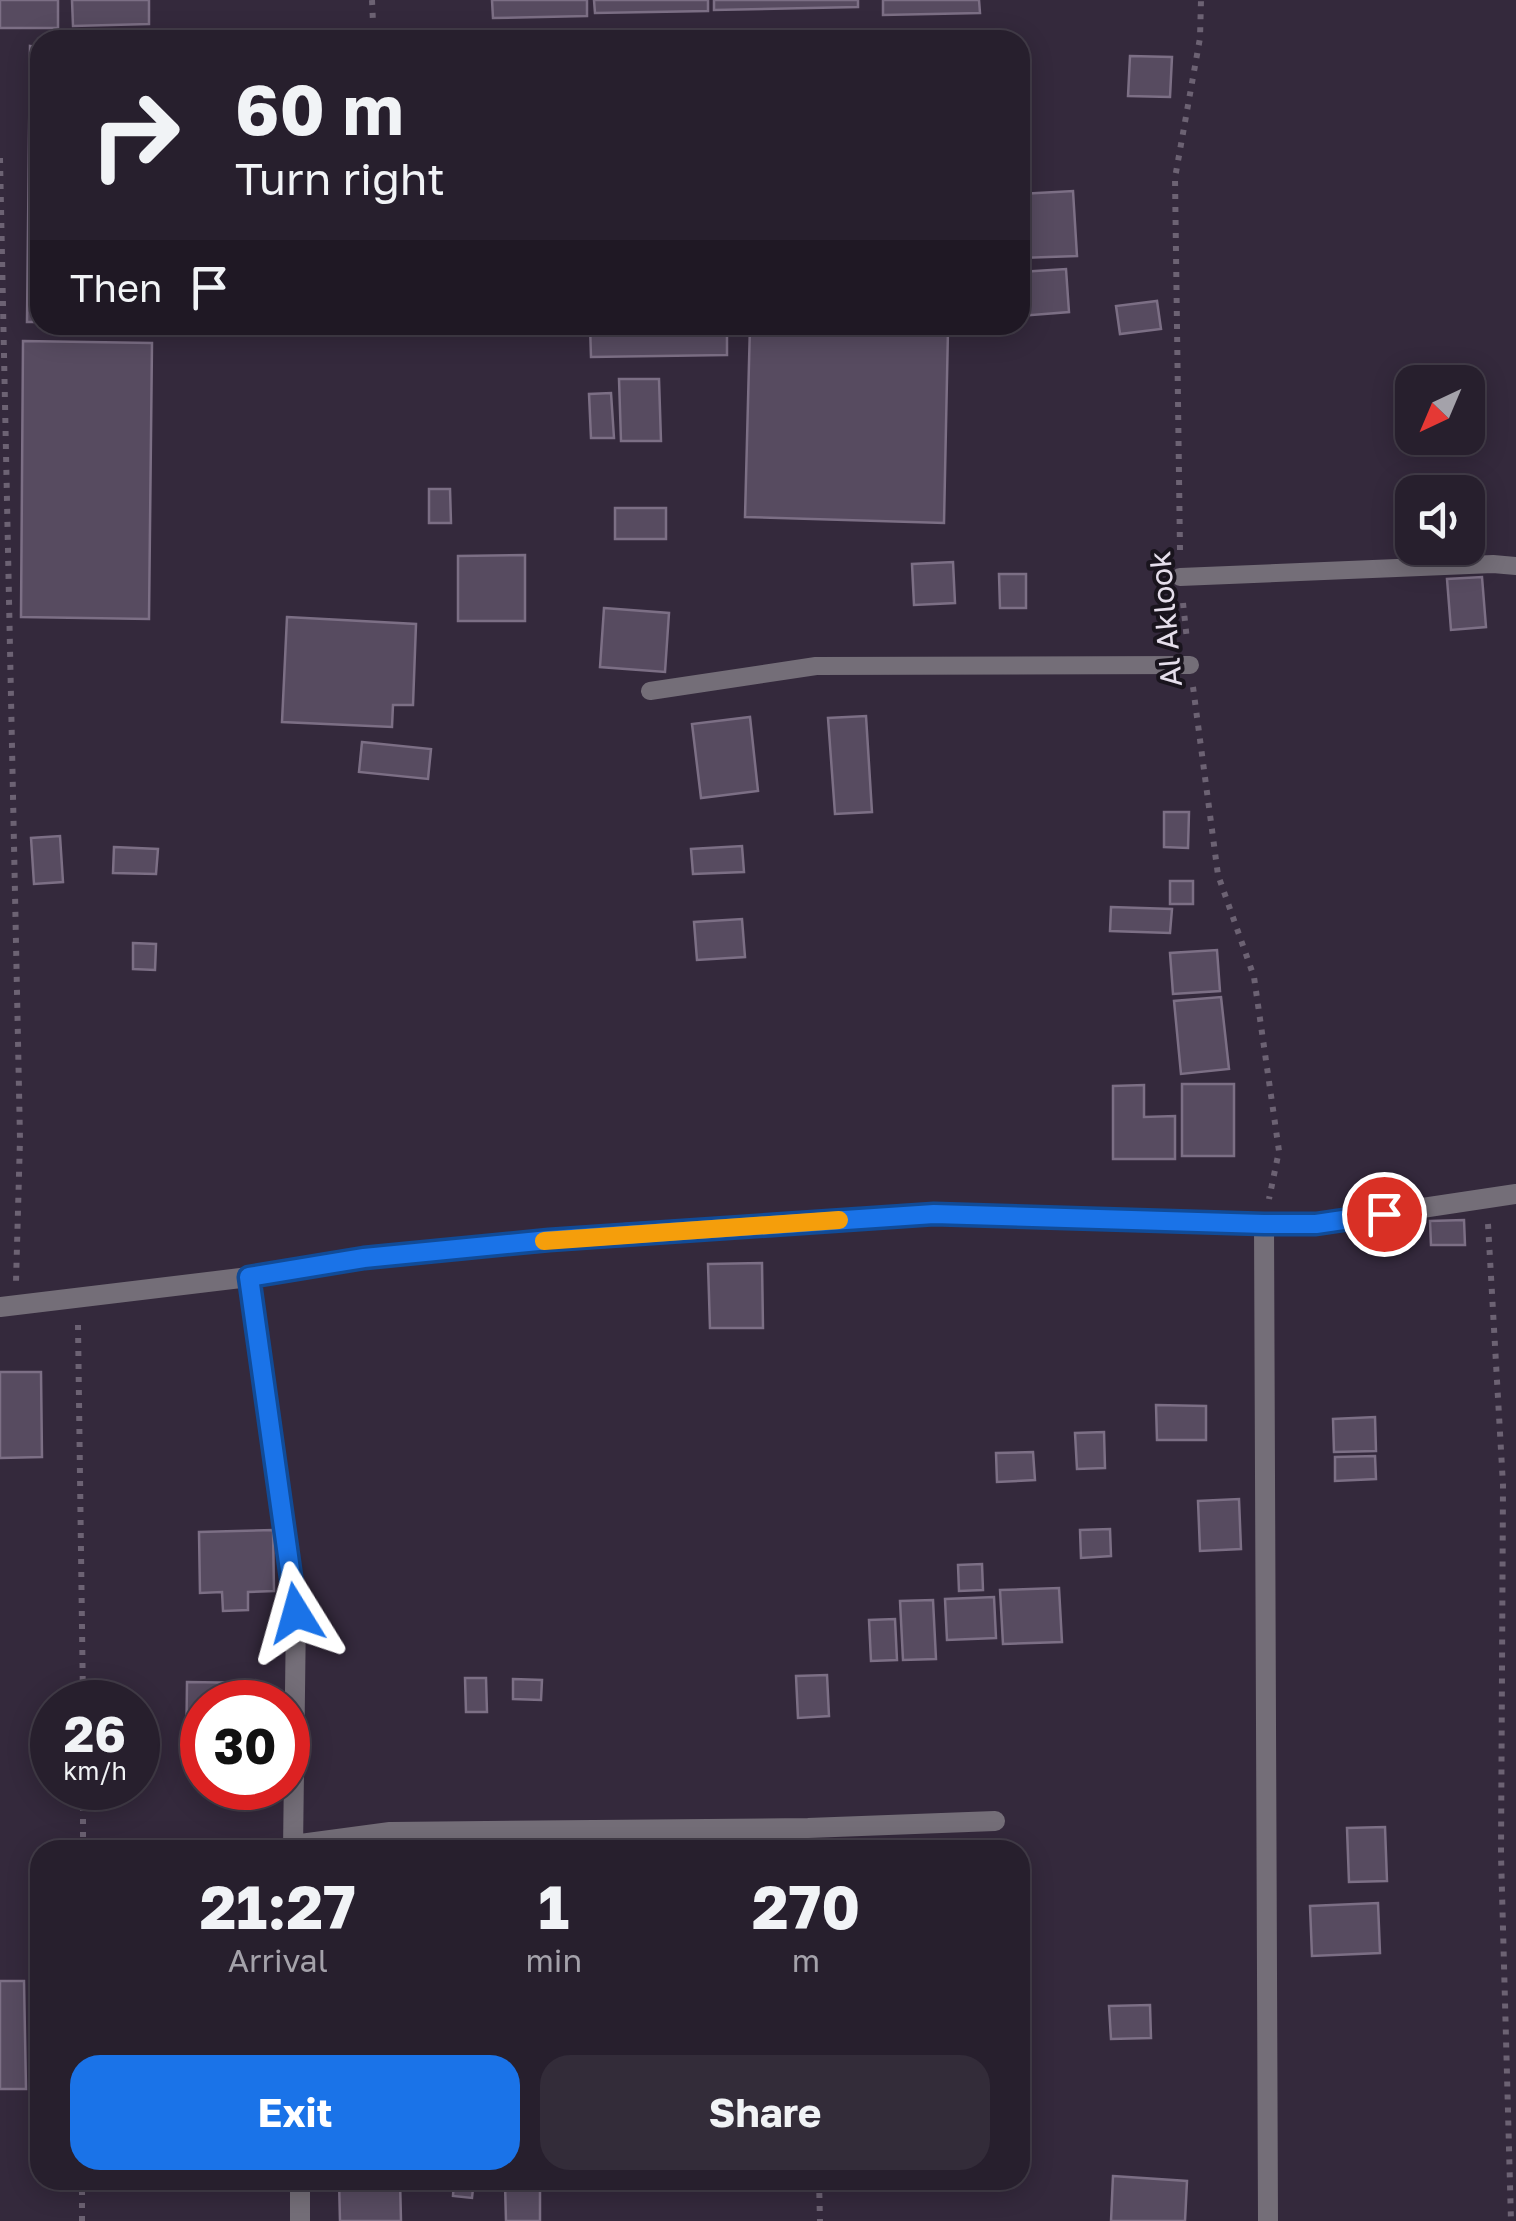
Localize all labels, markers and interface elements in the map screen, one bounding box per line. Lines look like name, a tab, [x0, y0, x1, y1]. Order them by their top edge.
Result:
text: 60 m	[235, 66, 404, 150]
icon: right	[70, 70, 200, 200]
text: Turn right	[235, 151, 445, 205]
icon: arrive	[182, 260, 237, 315]
text: Then	[70, 265, 162, 310]
north arrow	[1395, 365, 1485, 455]
map controls	[1395, 365, 1485, 565]
button: sound	[1395, 475, 1485, 565]
street label: Al Aklook	[1141, 550, 1189, 688]
pin	[1342, 1172, 1427, 1257]
icon: arrive	[1357, 1187, 1412, 1242]
position arrow	[244, 1561, 348, 1665]
speed limit sign: 30	[180, 1680, 310, 1810]
text: 26	[64, 1703, 126, 1763]
text: km/h	[63, 1755, 127, 1786]
text: 21:27	[200, 1870, 356, 1942]
text: 1	[538, 1870, 569, 1942]
text: 270	[752, 1870, 860, 1942]
text: Arrival	[228, 1941, 328, 1979]
text: min	[526, 1941, 582, 1979]
text: m	[792, 1941, 820, 1979]
button: Exit	[70, 2055, 520, 2170]
button: Share	[540, 2055, 990, 2170]

